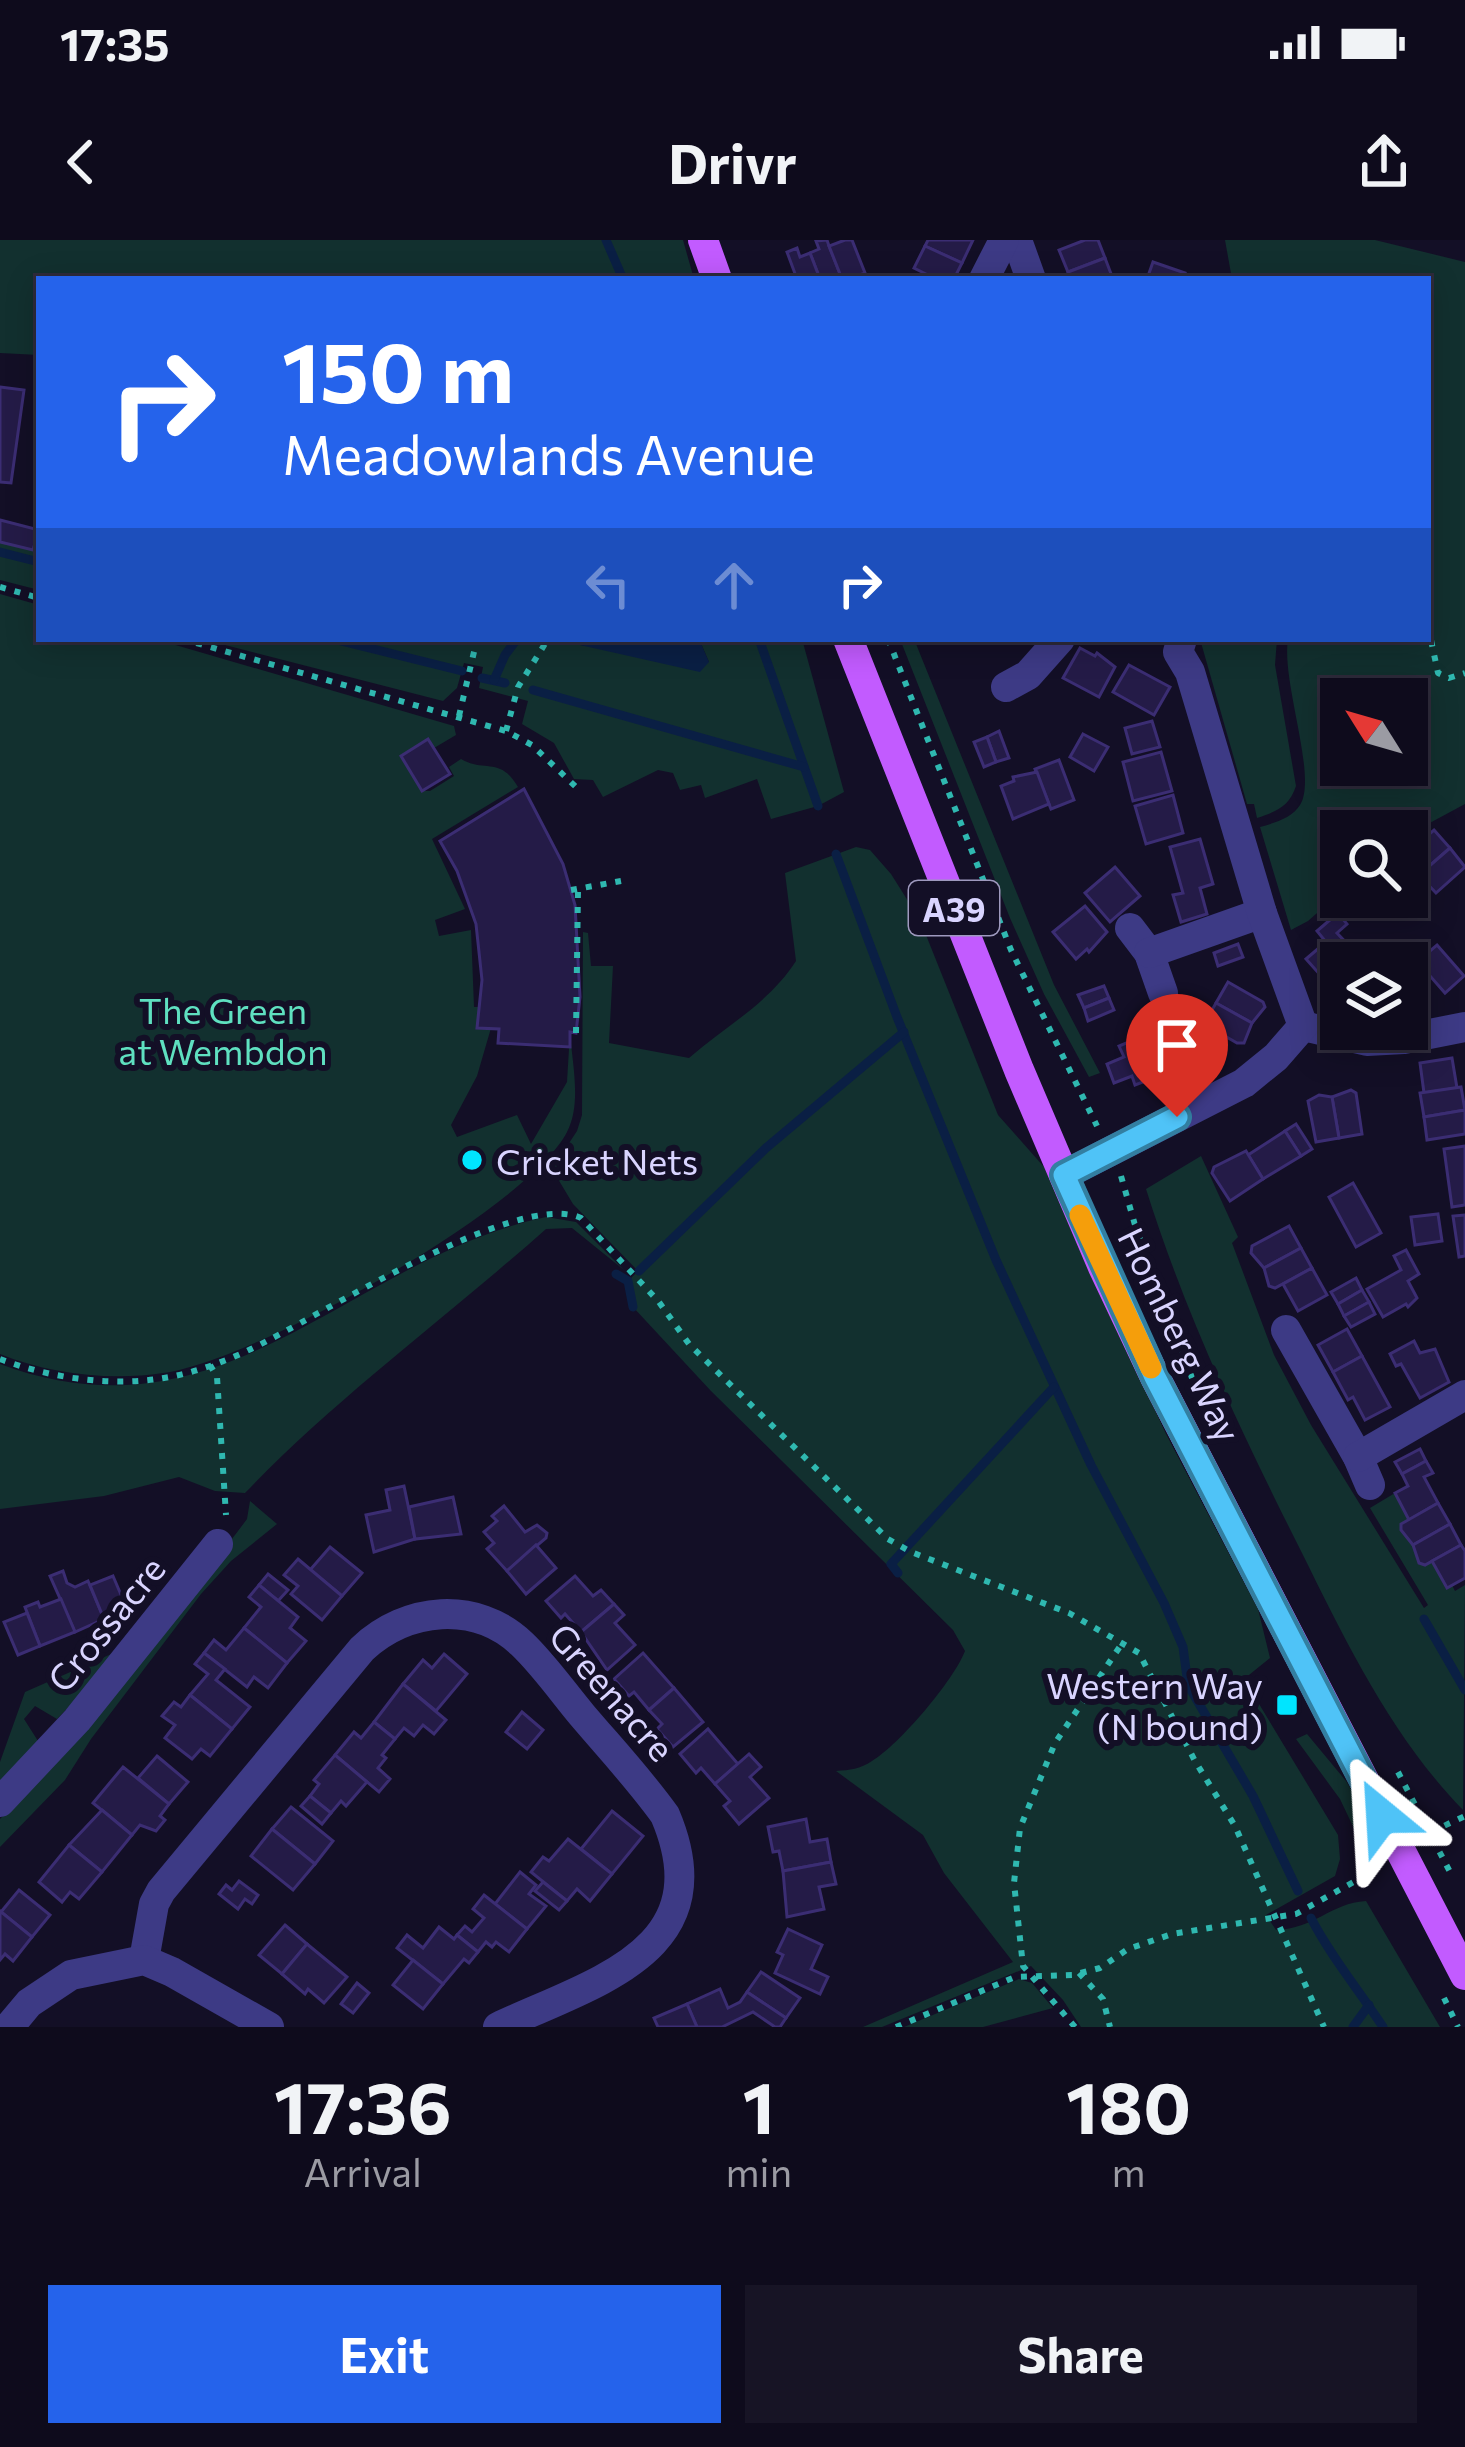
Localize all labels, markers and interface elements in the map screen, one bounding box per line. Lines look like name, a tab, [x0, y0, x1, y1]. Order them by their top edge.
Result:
text: 17:35	[60, 15, 169, 70]
icon: back	[48, 129, 114, 195]
text: Drivr	[668, 129, 797, 195]
icon: share	[1351, 129, 1417, 195]
text: 150 m	[282, 318, 514, 420]
icon: right	[84, 324, 240, 480]
text: Meadowlands Avenue	[282, 420, 815, 486]
icon: left	[575, 552, 641, 618]
icon: ahead	[701, 552, 767, 618]
icon: right	[827, 552, 893, 618]
north arrow	[1320, 678, 1428, 786]
map controls	[1320, 678, 1428, 1050]
button: search	[1320, 810, 1428, 918]
road number: A39	[909, 881, 999, 935]
button: layers	[1320, 942, 1428, 1050]
park label: The Green at Wembdon	[118, 987, 328, 1072]
pin	[1126, 994, 1228, 1117]
icon: arrive	[1144, 1012, 1210, 1078]
place label: Cricket Nets	[496, 1138, 698, 1182]
marker: Cricket Nets	[459, 1147, 485, 1173]
street label: Homberg Way	[1110, 1220, 1252, 1448]
street label: Crossacre	[37, 1546, 173, 1700]
street label: Greenacre	[541, 1613, 685, 1769]
place label: Western Way (N bound)	[1046, 1662, 1263, 1747]
marker: Western Way (N bound)	[1274, 1692, 1300, 1718]
position arrow	[1319, 1753, 1445, 1879]
text: 17:36	[274, 2061, 452, 2149]
text: 1	[743, 2061, 775, 2149]
text: 180	[1066, 2061, 1191, 2149]
text: Arrival	[304, 2147, 422, 2195]
text: min	[726, 2147, 792, 2195]
text: m	[1111, 2147, 1146, 2195]
button: Exit	[48, 2285, 721, 2423]
button: Share	[745, 2285, 1417, 2423]

